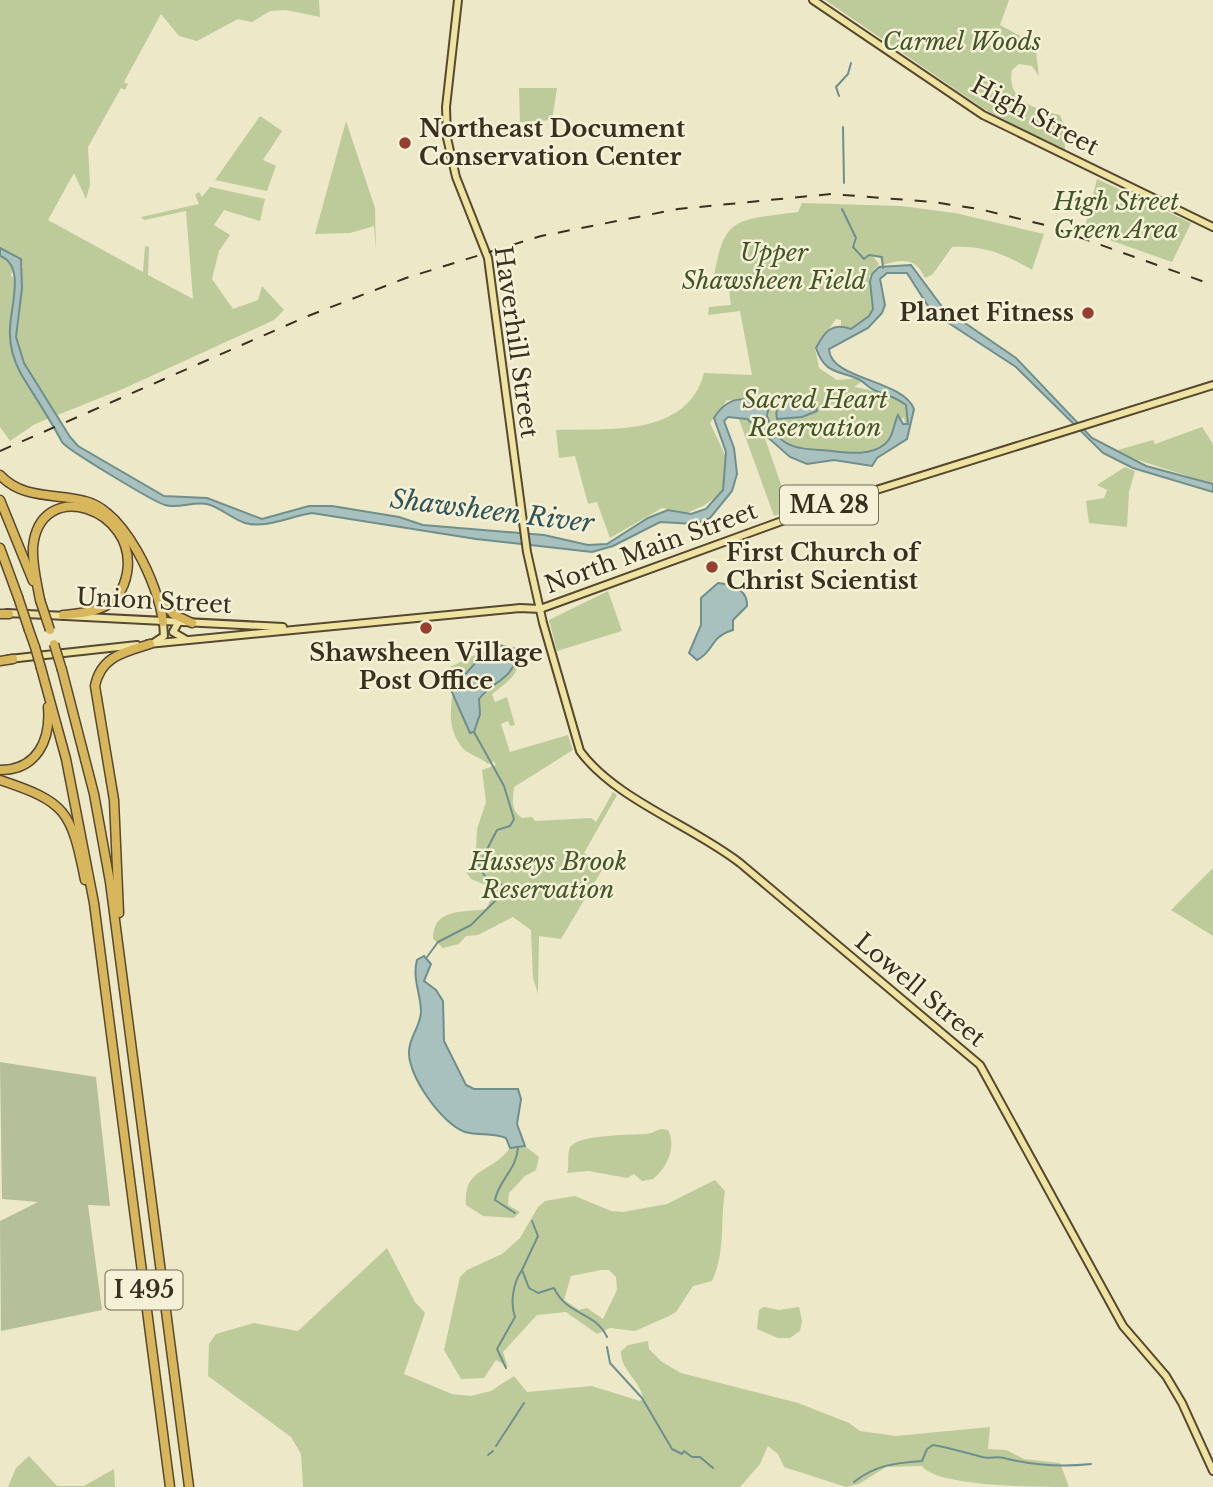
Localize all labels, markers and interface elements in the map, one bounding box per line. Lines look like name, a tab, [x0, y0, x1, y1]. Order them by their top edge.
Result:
park label: Carmel Woods	[883, 27, 1041, 56]
street label: High Street	[966, 70, 1104, 161]
place label: Northeast Document Conservation Center	[419, 114, 686, 171]
marker: Northeast Document Conservation Center	[397, 135, 413, 151]
park label: High Street Green Area	[1052, 187, 1179, 244]
park label: Upper Shawsheen Field	[682, 238, 867, 295]
street label: Haverhill Street	[489, 244, 544, 440]
place label: Planet Fitness	[899, 298, 1074, 327]
marker: Planet Fitness	[1080, 305, 1096, 321]
park label: Sacred Heart Reservation	[742, 385, 888, 442]
water label: Shawsheen River	[388, 483, 597, 540]
road number: MA 28	[780, 485, 878, 524]
street label: North Main Street	[541, 496, 761, 599]
place label: First Church of Christ Scientist	[726, 538, 921, 595]
marker: First Church of Christ Scientist	[704, 559, 720, 575]
street label: Union Street	[75, 582, 233, 619]
marker: Shawsheen Village Post Office	[418, 620, 434, 636]
place label: Shawsheen Village Post Office	[309, 638, 543, 695]
park label: Husseys Brook Reservation	[468, 847, 627, 904]
street label: Lowell Street	[849, 927, 991, 1053]
road number: I 495	[106, 1270, 182, 1310]

